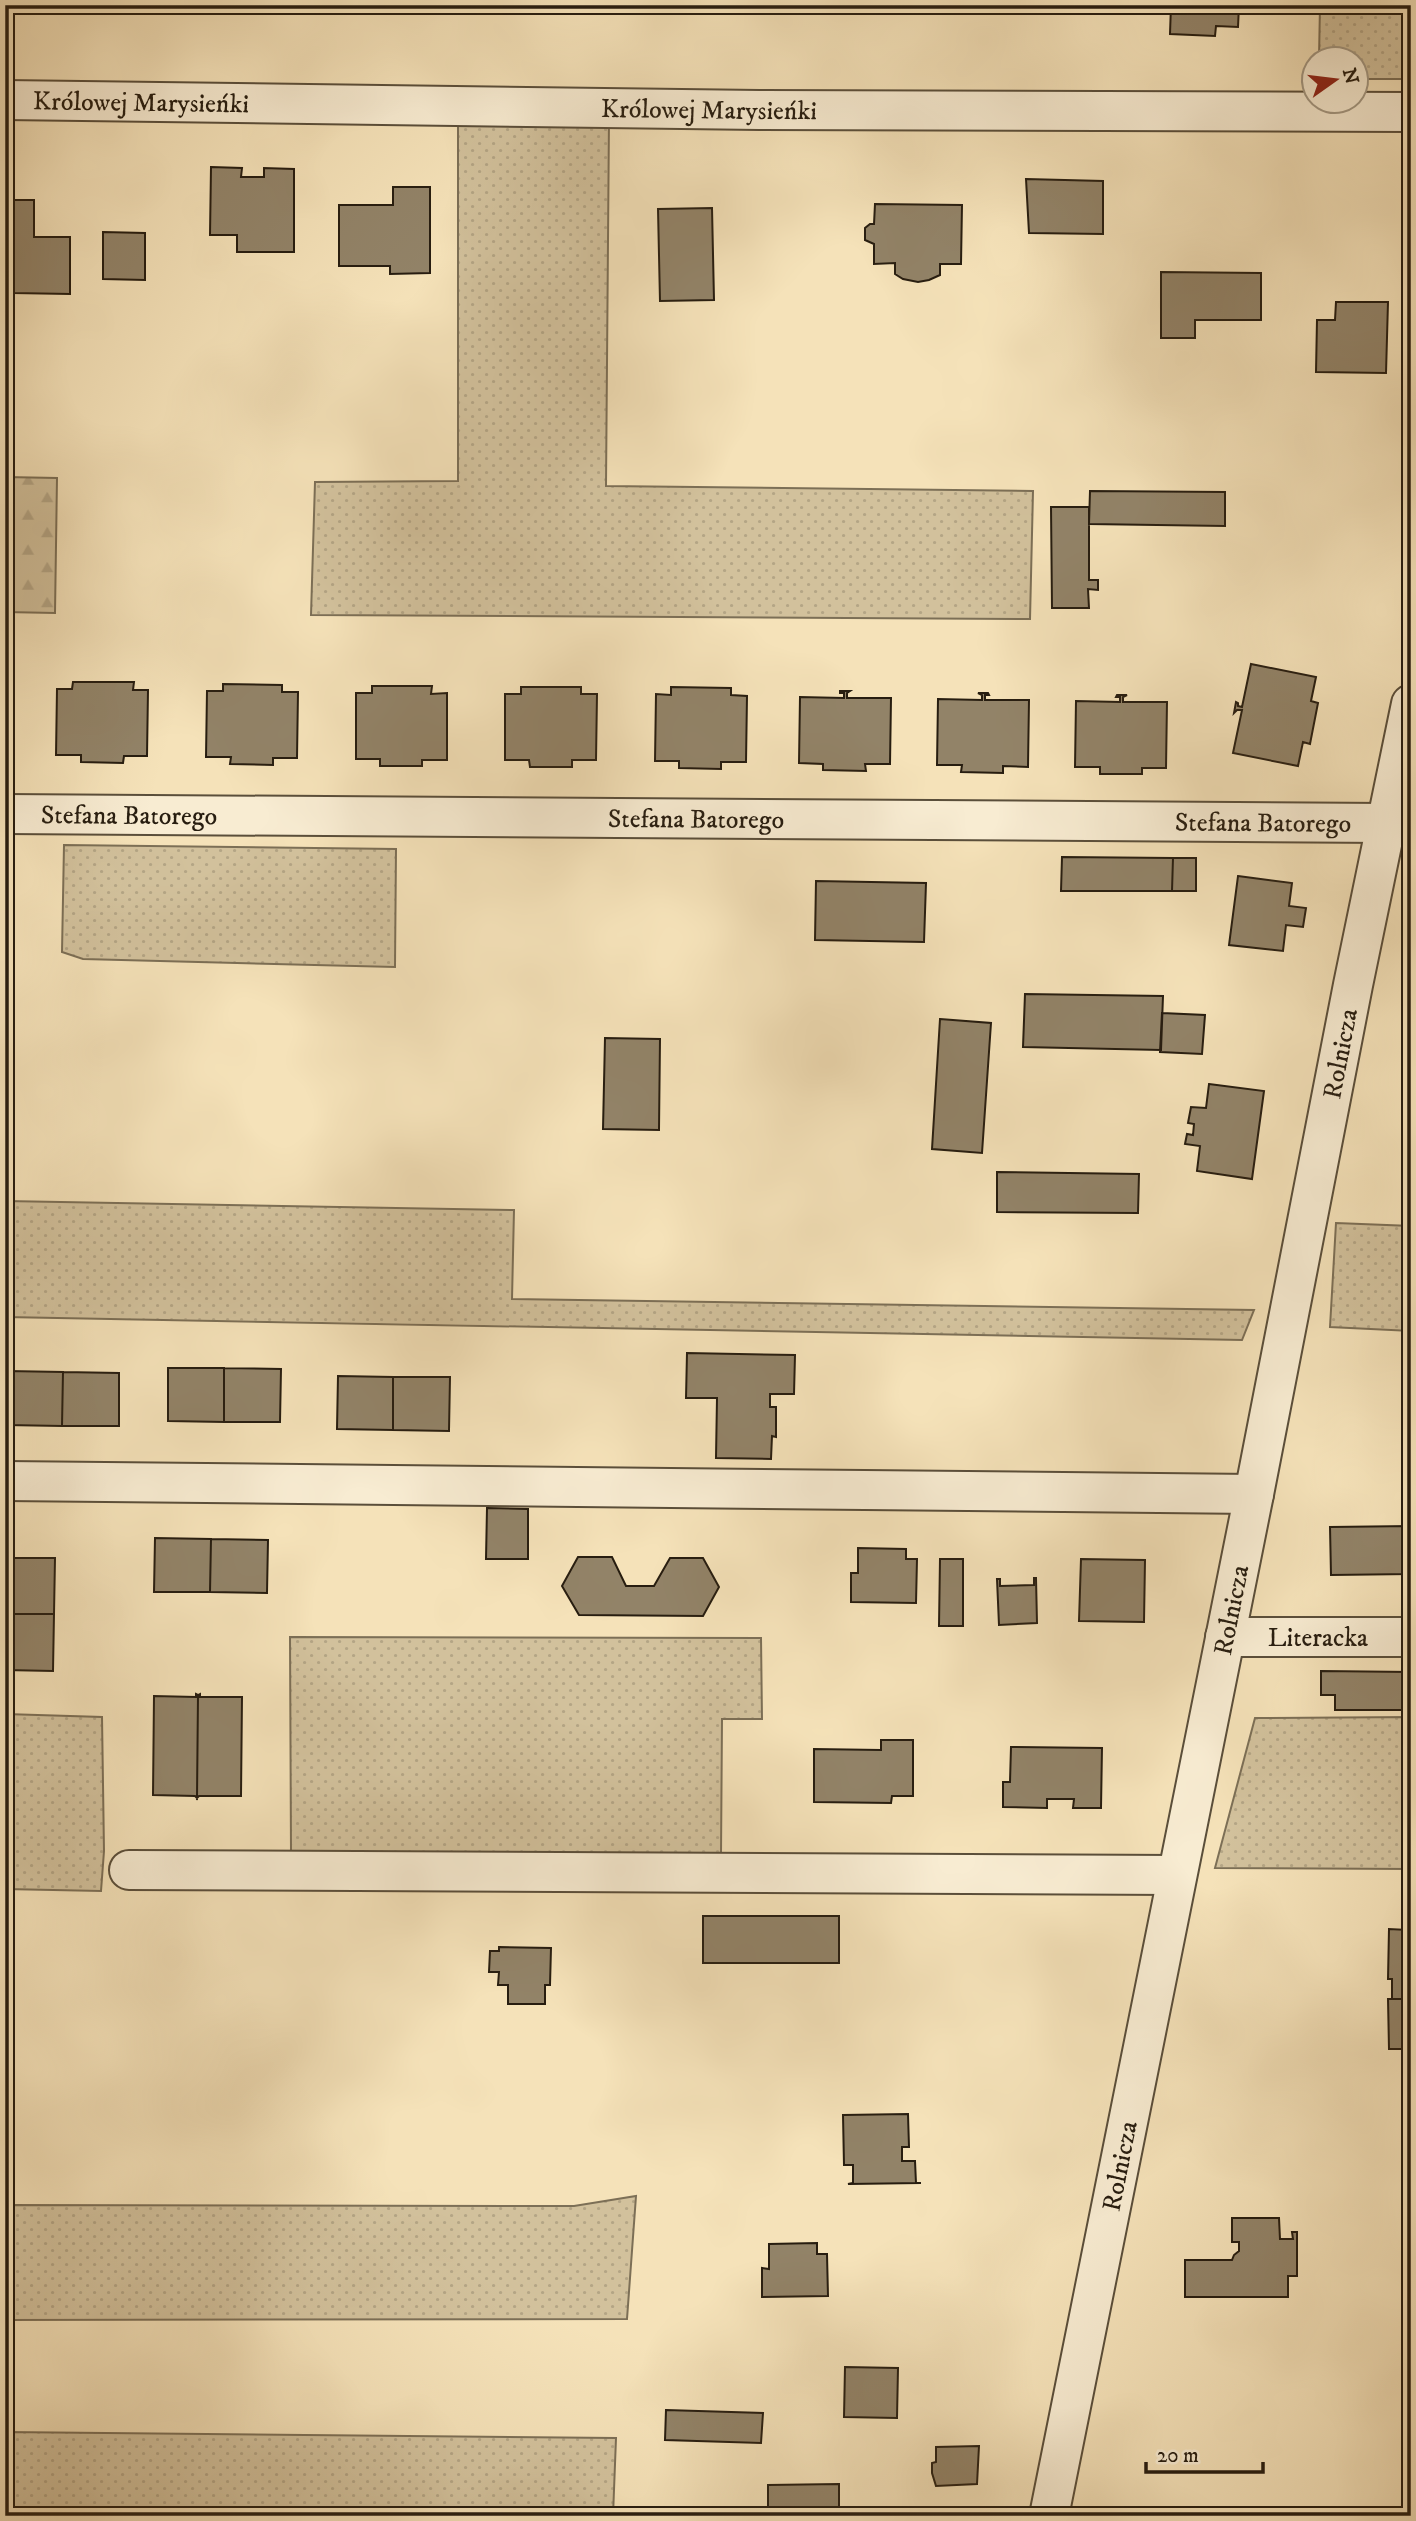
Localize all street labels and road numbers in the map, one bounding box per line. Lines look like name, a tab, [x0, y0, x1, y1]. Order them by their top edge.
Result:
street label: Królowej Marysieńki	[33, 85, 249, 121]
street label: Królowej Marysieńki	[601, 93, 817, 128]
street label: Stefana Batorego	[41, 799, 217, 833]
street label: Stefana Batorego	[608, 803, 784, 837]
street label: Stefana Batorego	[1175, 807, 1351, 841]
street label: Rolnicza	[1316, 1006, 1366, 1102]
street label: Rolnicza	[1207, 1562, 1257, 1658]
street label: Literacka	[1268, 1622, 1368, 1655]
street label: Rolnicza	[1096, 2118, 1146, 2214]

